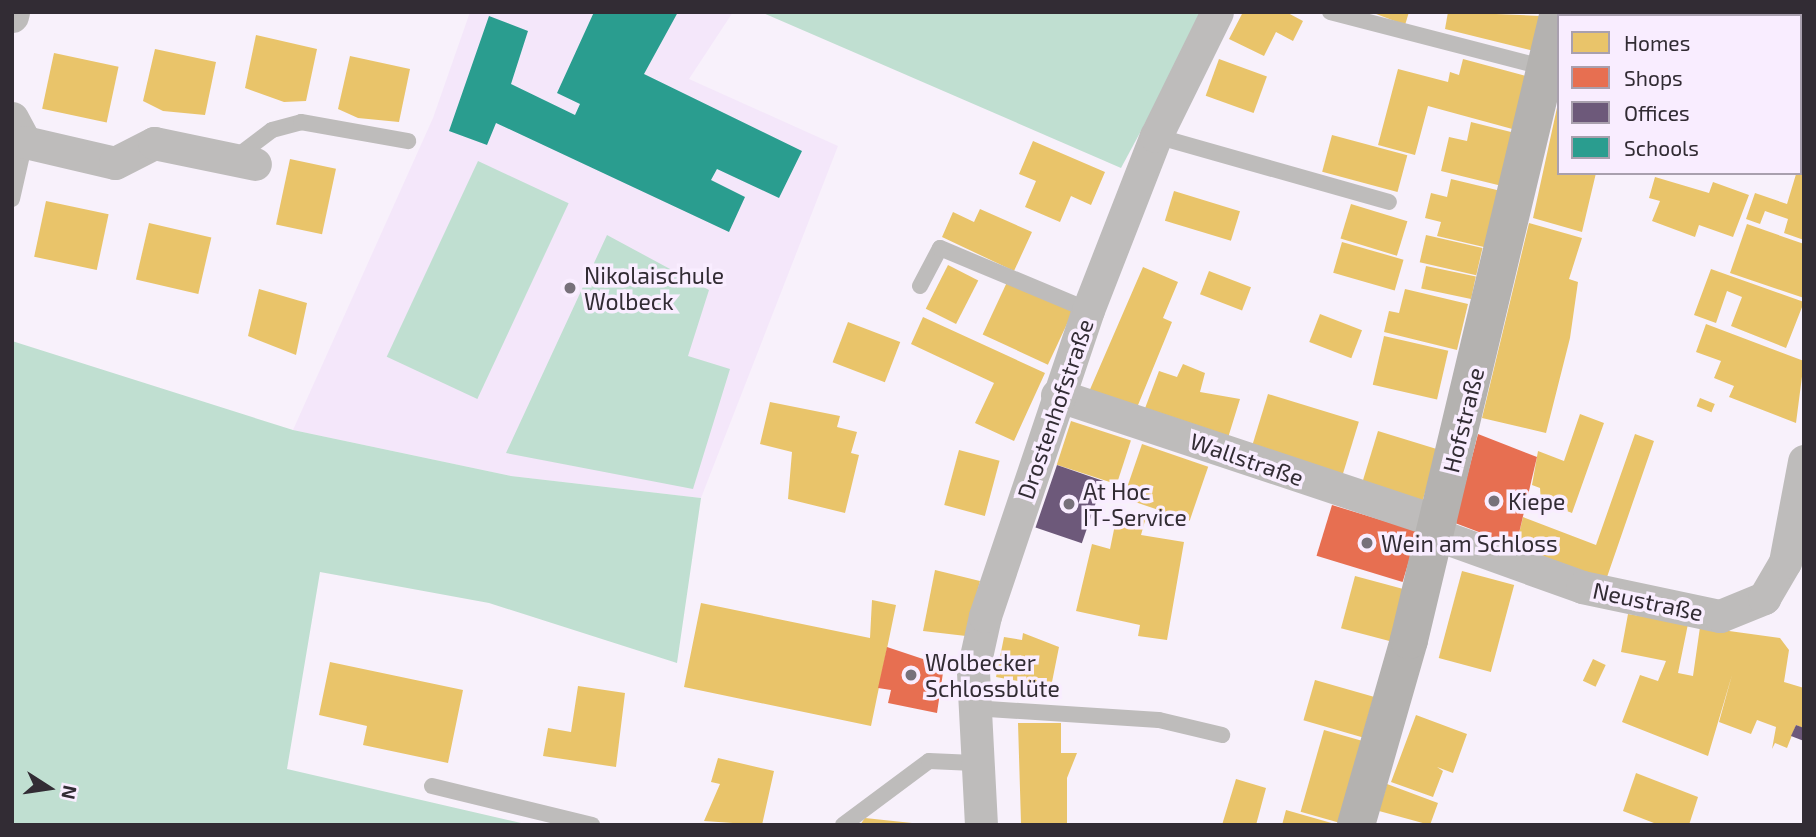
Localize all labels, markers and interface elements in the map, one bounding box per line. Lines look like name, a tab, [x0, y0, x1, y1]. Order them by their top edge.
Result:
legend	[1557, 14, 1802, 175]
text: Homes	[1624, 30, 1690, 55]
text: Shops	[1624, 65, 1683, 90]
text: Offices	[1624, 100, 1690, 125]
text: Schools	[1624, 135, 1699, 160]
place label: Nikolaischule Wolbeck	[584, 261, 724, 315]
marker: Nikolaischule Wolbeck	[562, 280, 578, 296]
street label: Drostenhofstraße	[1011, 315, 1099, 503]
street label: Hofstraße	[1437, 365, 1489, 475]
street label: Wallstraße	[1187, 427, 1307, 491]
place label: At Hoc IT-Service	[1083, 477, 1187, 531]
place label: Kiepe	[1508, 487, 1565, 515]
marker: Kiepe	[1486, 493, 1502, 509]
marker: At Hoc IT-Service	[1061, 496, 1077, 512]
place label: Wein am Schloss	[1381, 529, 1558, 557]
marker: Wein am Schloss	[1359, 535, 1375, 551]
street label: Neustraße	[1590, 576, 1706, 626]
place label: Wolbecker Schlossblüte	[925, 648, 1060, 702]
marker: Wolbecker Schlossblüte	[903, 667, 919, 683]
north arrow	[14, 753, 84, 823]
text: N	[57, 783, 83, 802]

